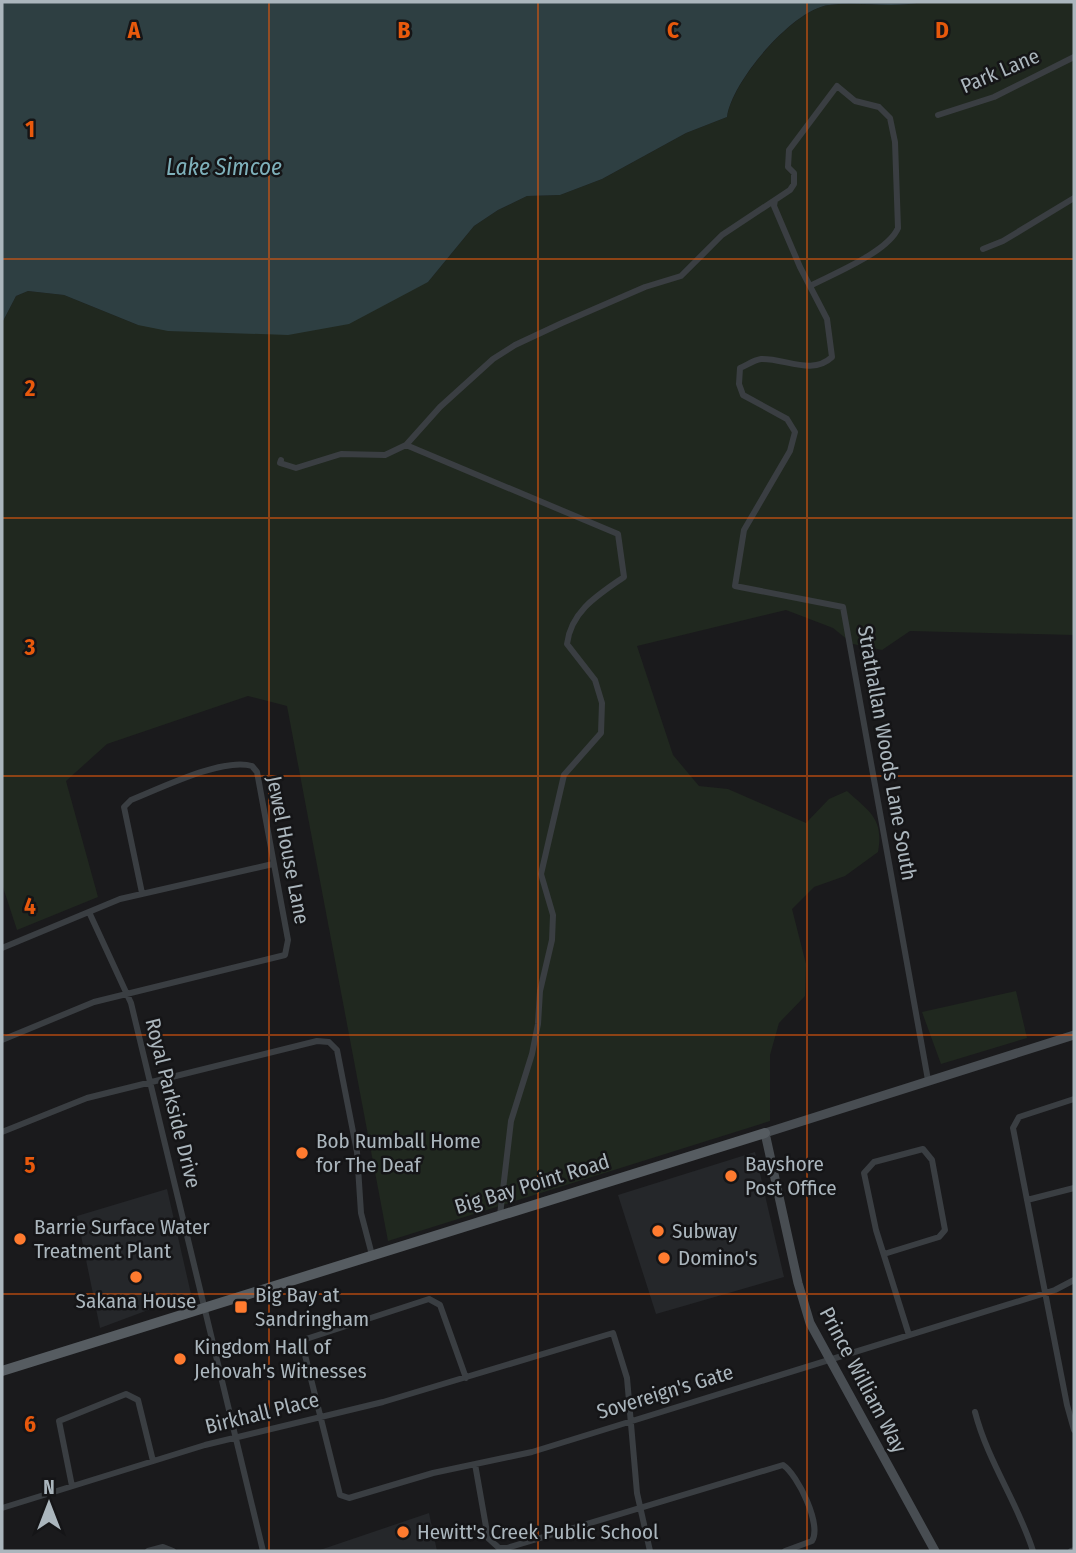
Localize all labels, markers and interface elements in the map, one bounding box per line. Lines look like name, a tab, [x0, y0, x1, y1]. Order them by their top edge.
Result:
text: A	[127, 16, 141, 44]
text: B	[398, 16, 411, 44]
text: C	[667, 16, 679, 44]
text: D	[935, 16, 949, 44]
street label: Park Lane	[957, 43, 1043, 99]
text: 1	[25, 115, 35, 143]
water label: Lake Simcoe	[166, 153, 282, 181]
text: 2	[24, 374, 36, 402]
street label: Strathallan Woods Lane South	[852, 623, 922, 883]
text: 3	[24, 633, 36, 661]
street label: Jewel House Lane	[261, 774, 315, 926]
text: 4	[24, 892, 36, 920]
street label: Royal Parkside Drive	[139, 1015, 207, 1191]
place label: Bob Rumball Home for The Deaf	[316, 1128, 481, 1178]
marker: Bob Rumball Home for The Deaf	[294, 1145, 310, 1161]
street label: Big Bay Point Road	[451, 1148, 613, 1220]
text: 5	[24, 1151, 36, 1179]
place label: Bayshore Post Office	[745, 1151, 837, 1201]
marker: Bayshore Post Office	[723, 1168, 739, 1184]
place label: Barrie Surface Water Treatment Plant	[34, 1214, 210, 1264]
place label: Subway	[672, 1218, 738, 1244]
marker: Subway	[650, 1223, 666, 1239]
marker: Barrie Surface Water Treatment Plant	[12, 1231, 28, 1247]
place label: Domino's	[678, 1245, 758, 1271]
marker: Domino's	[656, 1250, 672, 1266]
marker: Sakana House	[128, 1269, 144, 1285]
place label: Big Bay at Sandringham	[255, 1282, 369, 1332]
place label: Sakana House	[76, 1288, 196, 1314]
marker: Big Bay at Sandringham	[233, 1299, 249, 1315]
street label: Prince William Way	[814, 1303, 913, 1458]
place label: Kingdom Hall of Jehovah's Witnesses	[194, 1334, 367, 1384]
marker: Kingdom Hall of Jehovah's Witnesses	[172, 1351, 188, 1367]
street label: Sovereign's Gate	[594, 1359, 736, 1425]
street label: Birkhall Place	[202, 1386, 322, 1440]
text: 6	[24, 1410, 36, 1438]
north arrow	[14, 1469, 84, 1539]
text: N	[43, 1476, 55, 1499]
place label: Hewitt's Creek Public School	[417, 1519, 659, 1545]
marker: Hewitt's Creek Public School	[395, 1524, 411, 1540]

